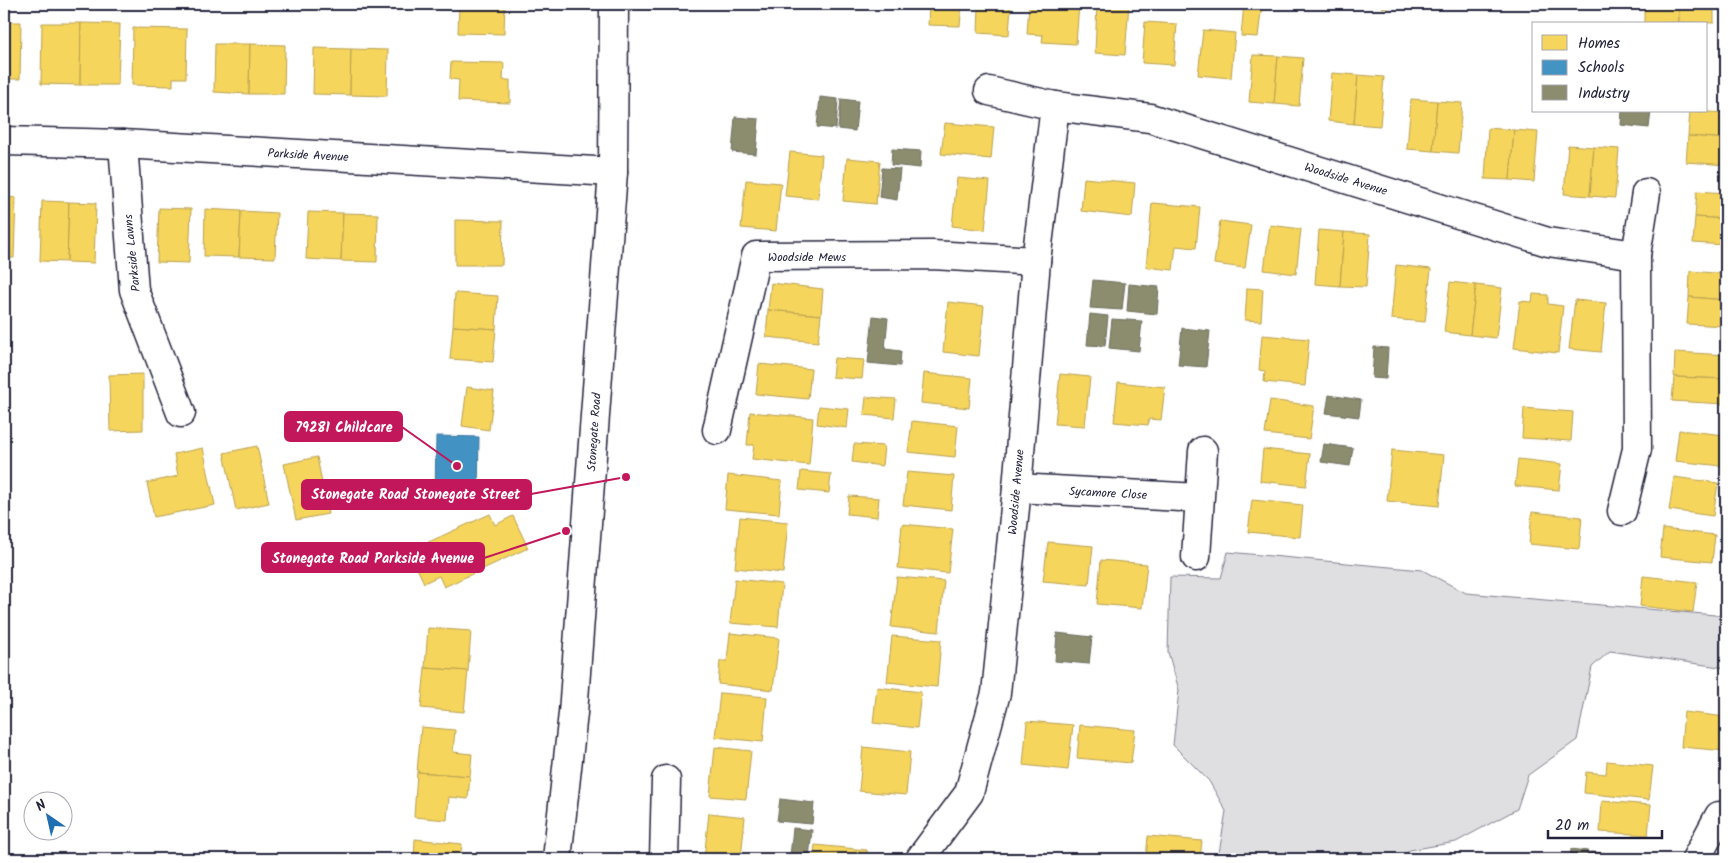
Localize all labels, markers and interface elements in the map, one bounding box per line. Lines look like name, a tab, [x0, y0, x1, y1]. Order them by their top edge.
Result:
legend	[1532, 22, 1708, 112]
text: Homes	[1578, 32, 1621, 56]
text: Schools	[1578, 56, 1625, 80]
text: Industry	[1578, 82, 1631, 106]
street label: Parkside Avenue	[267, 144, 350, 167]
street label: Woodside Avenue	[1302, 158, 1390, 201]
street label: Parkside Lawns	[119, 213, 146, 293]
street label: Woodside Mews	[768, 248, 846, 267]
street label: Stonegate Road	[582, 391, 607, 472]
callout: 79281 Childcare	[285, 412, 402, 441]
text: 79281 Childcare	[295, 417, 393, 439]
street label: Woodside Avenue	[1003, 448, 1030, 536]
callout: Stonegate Road Stonegate Street	[302, 480, 531, 509]
street label: Sycamore Close	[1068, 482, 1148, 505]
text: Stonegate Road Stonegate Street	[312, 484, 521, 506]
callout: Stonegate Road Parkside Avenue	[262, 543, 484, 572]
text: Stonegate Road Parkside Avenue	[272, 548, 474, 570]
north arrow	[22, 790, 72, 840]
text: N	[31, 794, 51, 818]
scale bar	[1548, 808, 1661, 840]
text: 20 m	[1555, 814, 1589, 838]

